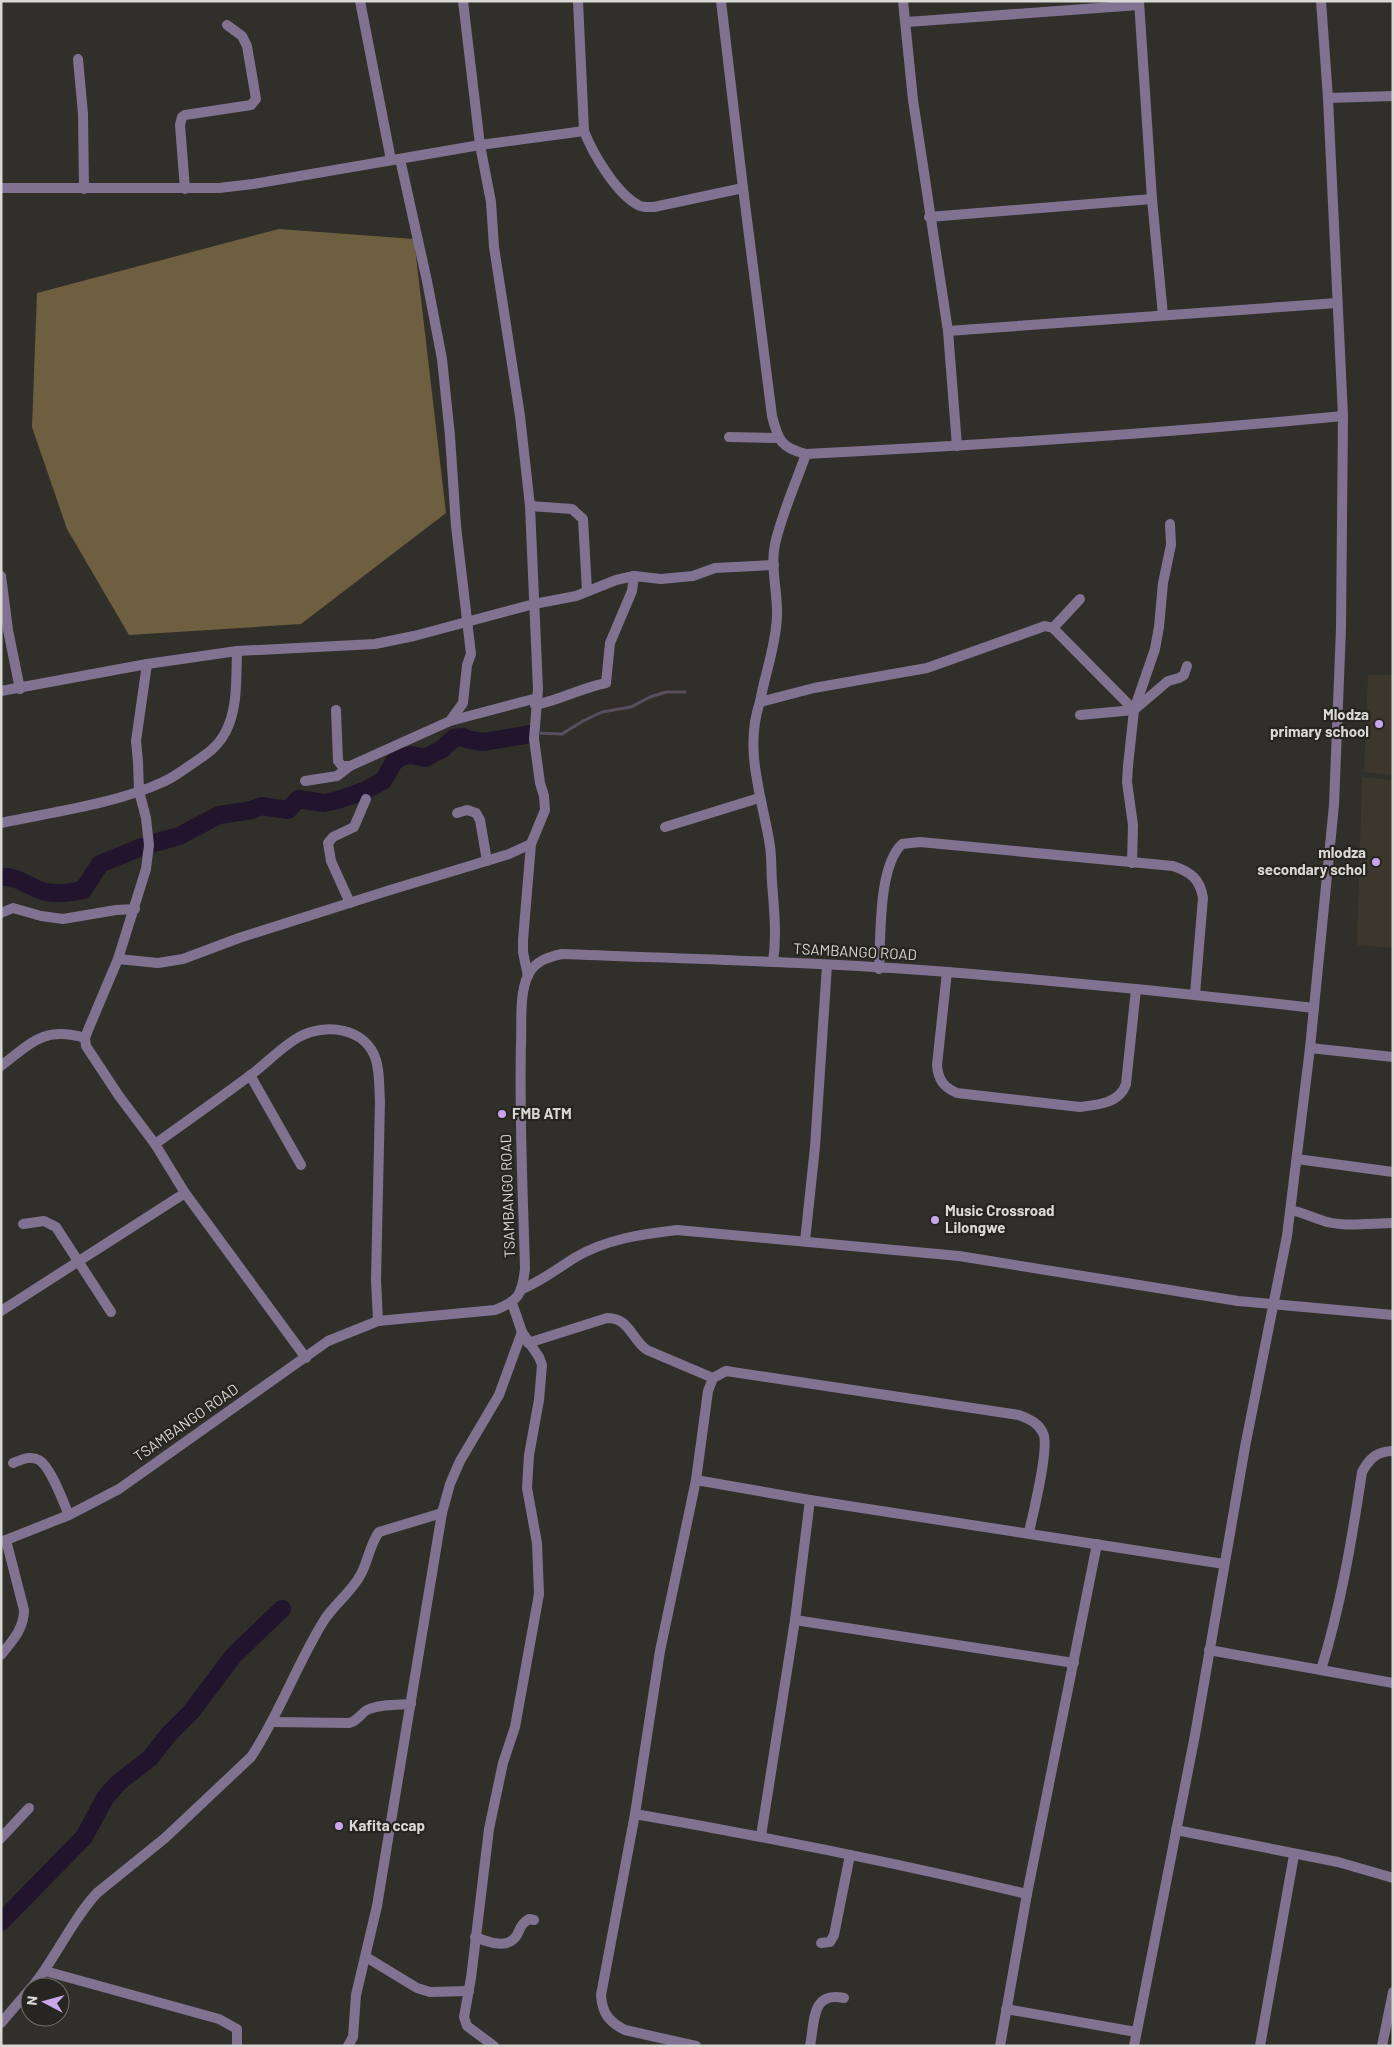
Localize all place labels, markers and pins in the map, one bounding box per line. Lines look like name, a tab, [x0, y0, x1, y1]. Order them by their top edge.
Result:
place label: Mlodza primary school	[1270, 705, 1369, 740]
marker: Mlodza primary school	[1373, 718, 1385, 730]
place label: mlodza secondary schol	[1257, 843, 1366, 878]
marker: mlodza secondary schol	[1370, 856, 1382, 868]
place label: FMB ATM	[512, 1104, 572, 1122]
marker: FMB ATM	[496, 1108, 508, 1120]
place label: Music Crossroad Lilongwe	[945, 1201, 1055, 1236]
marker: Music Crossroad Lilongwe	[929, 1214, 941, 1226]
place label: Kafita ccap	[349, 1816, 425, 1834]
marker: Kafita ccap	[333, 1820, 345, 1832]

